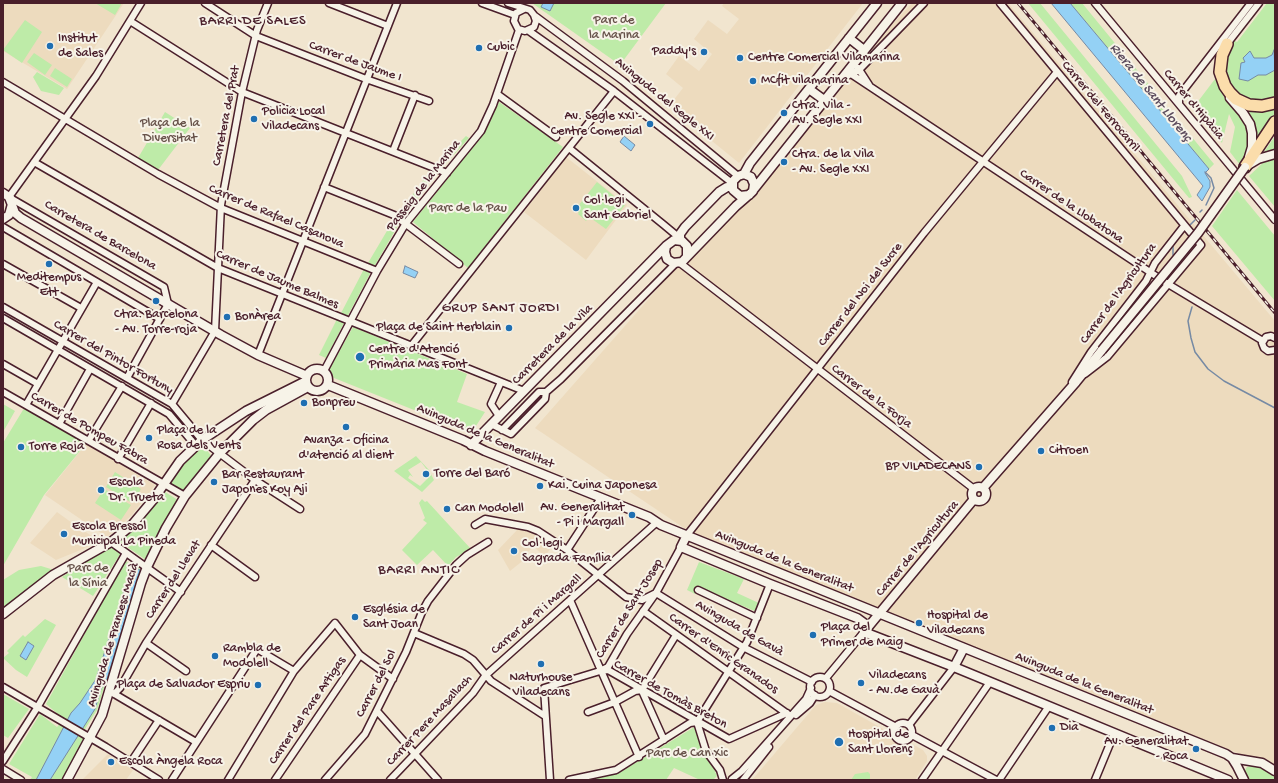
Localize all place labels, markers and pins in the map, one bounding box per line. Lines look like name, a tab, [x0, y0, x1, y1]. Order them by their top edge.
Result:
place label: Institut de Sales	[58, 31, 103, 62]
place label: Cubic	[487, 40, 514, 56]
marker: Institut de Sales	[45, 41, 55, 51]
marker: Cubic	[474, 43, 484, 53]
place label: Paddy's	[652, 44, 696, 60]
marker: Paddy's	[699, 47, 709, 57]
place label: Centre Comercial Vilamarina	[748, 50, 900, 66]
marker: Centre Comercial Vilamarina	[735, 53, 745, 63]
place label: MCfit vilamarina	[761, 73, 848, 89]
marker: MCfit vilamarina	[748, 76, 758, 86]
place label: Ctra. Vila - Av. Segle XXI	[792, 98, 862, 129]
place label: Policia Local Viladecans	[262, 104, 325, 135]
marker: Ctra. Vila - Av. Segle XXI	[779, 108, 789, 118]
place label: Av. Segle XXI - Centre Comercial	[551, 109, 642, 140]
marker: Policia Local Viladecans	[249, 114, 259, 124]
marker: Av. Segle XXI - Centre Comercial	[645, 119, 655, 129]
place label: Ctra. de la Vila - Av. Segle XXI	[792, 147, 874, 178]
marker: Ctra. de la Vila - Av. Segle XXI	[779, 157, 789, 167]
place label: Col·legi Sant Gabriel	[584, 193, 651, 224]
marker: Col·legi Sant Gabriel	[571, 203, 581, 213]
marker: Meditempus Ett	[44, 259, 54, 269]
place label: Meditempus Ett	[17, 270, 81, 301]
marker: Ctra. Barcelona - Av. Torre-roja	[151, 296, 161, 306]
place label: Ctra. Barcelona - Av. Torre-roja	[114, 307, 198, 338]
place label: BonÀrea	[235, 309, 281, 325]
marker: BonÀrea	[222, 312, 232, 322]
place label: Plaça de Saint Herblain	[376, 320, 501, 336]
marker: Plaça de Saint Herblain	[504, 323, 514, 333]
place label: Centre d'Atenció Primària Mas Font	[369, 342, 467, 373]
marker: Centre d'Atenció Primària Mas Font	[354, 351, 366, 363]
place label: Bonpreu	[312, 395, 355, 411]
marker: Bonpreu	[299, 398, 309, 408]
marker: Avanza - Oficina d'atenció al client	[341, 422, 351, 432]
place label: Plaça de la Rosa dels Vents	[157, 423, 241, 454]
marker: Plaça de la Rosa dels Vents	[144, 433, 154, 443]
place label: Avanza - Oficina d'atenció al client	[299, 433, 393, 464]
place label: Torre Roja	[29, 439, 84, 455]
marker: Torre Roja	[16, 442, 26, 452]
place label: Citroen	[1049, 443, 1088, 459]
marker: Citroen	[1036, 446, 1046, 456]
place label: BP VILADECANS	[886, 459, 971, 475]
marker: BP VILADECANS	[974, 462, 984, 472]
place label: Torre del Baró	[434, 466, 510, 482]
place label: Bar Restaurant Japones Koy Aji	[222, 467, 308, 498]
marker: Torre del Baró	[421, 469, 431, 479]
place label: Escola Dr. Trueta	[109, 475, 164, 506]
marker: Bar Restaurant Japones Koy Aji	[209, 477, 219, 487]
place label: Kai. Cuina Japonesa	[548, 478, 657, 494]
marker: Kai. Cuina Japonesa	[535, 481, 545, 491]
marker: Escola Dr. Trueta	[96, 485, 106, 495]
place label: Av. Generalitat - Pi i Margall	[540, 500, 624, 531]
place label: Can Modolell	[455, 501, 524, 517]
marker: Can Modolell	[442, 504, 452, 514]
marker: Av. Generalitat - Pi i Margall	[627, 510, 637, 520]
place label: Escola Bressol Municipal La Pineda	[72, 519, 176, 550]
marker: Escola Bressol Municipal La Pineda	[59, 529, 69, 539]
place label: Col·legi Sagrada Família	[522, 536, 611, 567]
marker: Col·legi Sagrada Família	[509, 546, 519, 556]
place label: Església de Sant Joan	[363, 602, 425, 633]
place label: Hospital de Viladecans	[927, 608, 988, 639]
marker: Església de Sant Joan	[350, 612, 360, 622]
marker: Hospital de Viladecans	[914, 618, 924, 628]
place label: Plaça del Primer de Maig	[821, 620, 903, 651]
marker: Plaça del Primer de Maig	[808, 630, 818, 640]
place label: Rambla de Modolell	[223, 641, 281, 672]
marker: Rambla de Modolell	[210, 651, 220, 661]
marker: Naturhouse Viladecans	[536, 659, 546, 669]
place label: Viladecans - Av.de Gavà	[869, 668, 939, 699]
place label: Naturhouse Viladecans	[509, 670, 573, 701]
place label: Plaça de Salvador Espriu	[117, 677, 250, 693]
marker: Viladecans - Av.de Gavà	[856, 678, 866, 688]
marker: Plaça de Salvador Espriu	[253, 680, 263, 690]
place label: Dia	[1060, 720, 1079, 736]
marker: Dia	[1047, 723, 1057, 733]
place label: Hospital de Sant Llorenç	[848, 727, 912, 758]
place label: Av. Generalitat - Roca	[1104, 734, 1188, 765]
marker: Hospital de Sant Llorenç	[833, 736, 845, 748]
marker: Av. Generalitat - Roca	[1191, 744, 1201, 754]
place label: Escola Àngela Roca	[119, 754, 223, 770]
marker: Escola Àngela Roca	[106, 757, 116, 767]

